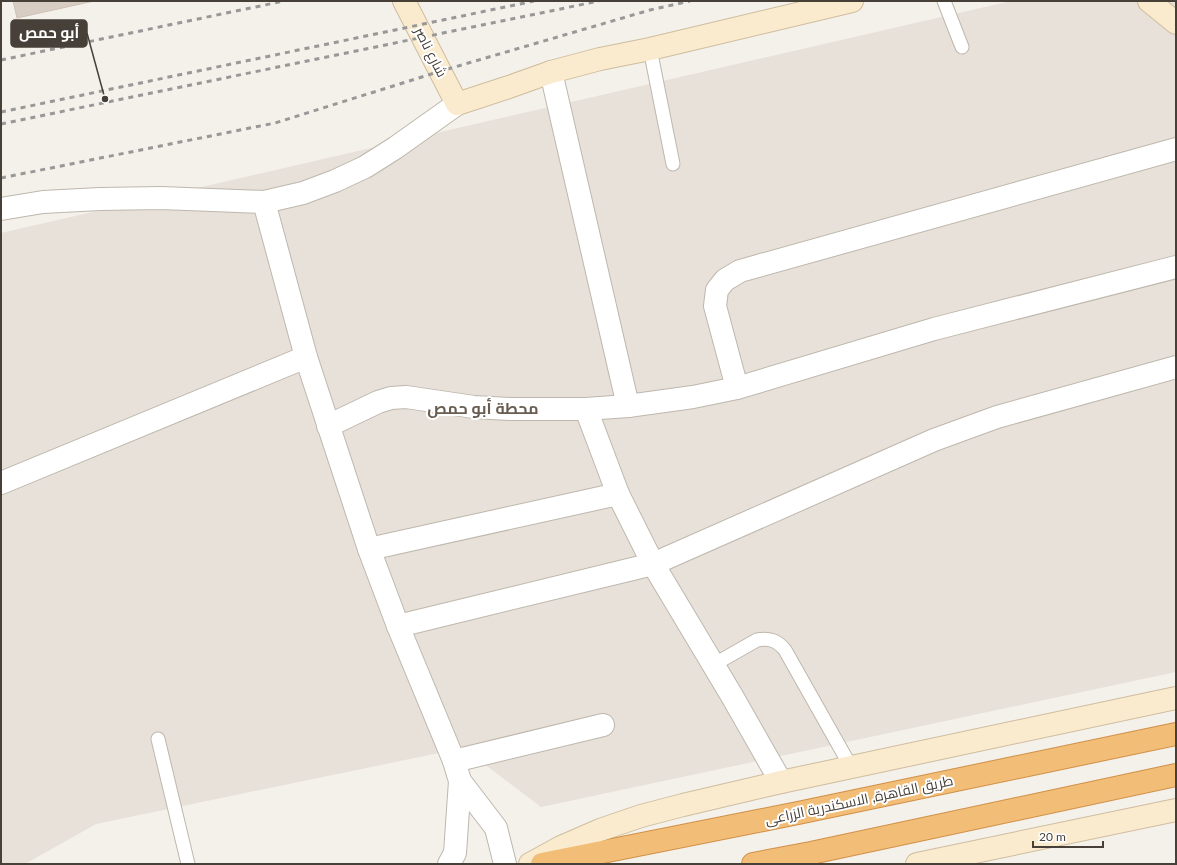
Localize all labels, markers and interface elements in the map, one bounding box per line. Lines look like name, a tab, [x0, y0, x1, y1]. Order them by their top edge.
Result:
callout: أبو حمص	[11, 20, 87, 47]
text: أبو حمص	[19, 23, 79, 42]
street label: شارع ناصر	[410, 23, 451, 80]
district label: محطة أبو حمص	[427, 398, 539, 418]
street label: طريق القاهرة, الاسكندرية الزراعى	[763, 771, 955, 829]
scale bar	[1033, 823, 1103, 849]
text: 20 m	[1039, 829, 1066, 844]

